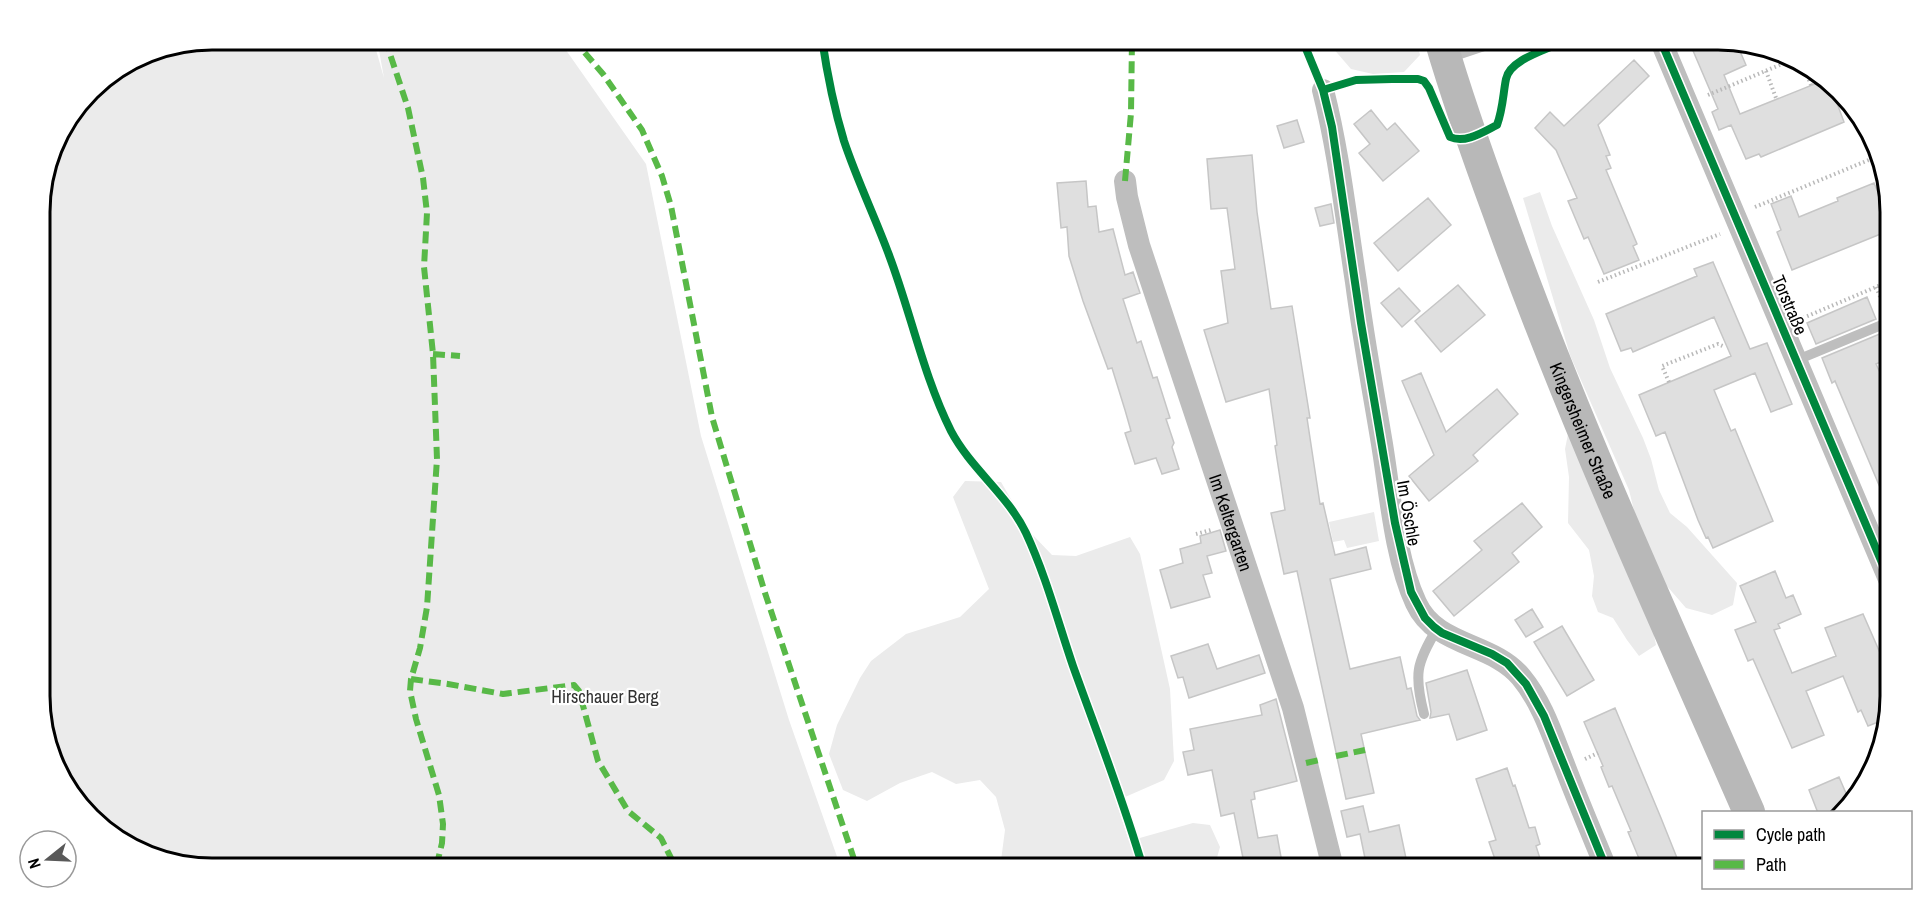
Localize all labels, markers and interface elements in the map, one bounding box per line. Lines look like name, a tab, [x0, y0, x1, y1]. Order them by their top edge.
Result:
street label: Torstraße	[1766, 271, 1814, 339]
street label: Kingersheimer Straße	[1544, 359, 1623, 502]
street label: Im Keltergarten	[1203, 471, 1259, 574]
street label: Im Öschle	[1391, 478, 1427, 548]
park label: Hirschauer Berg	[551, 684, 660, 709]
legend	[1702, 811, 1912, 889]
text: Cycle path	[1756, 822, 1826, 847]
north arrow	[18, 829, 78, 889]
text: Path	[1756, 852, 1786, 877]
text: N	[22, 856, 46, 872]

